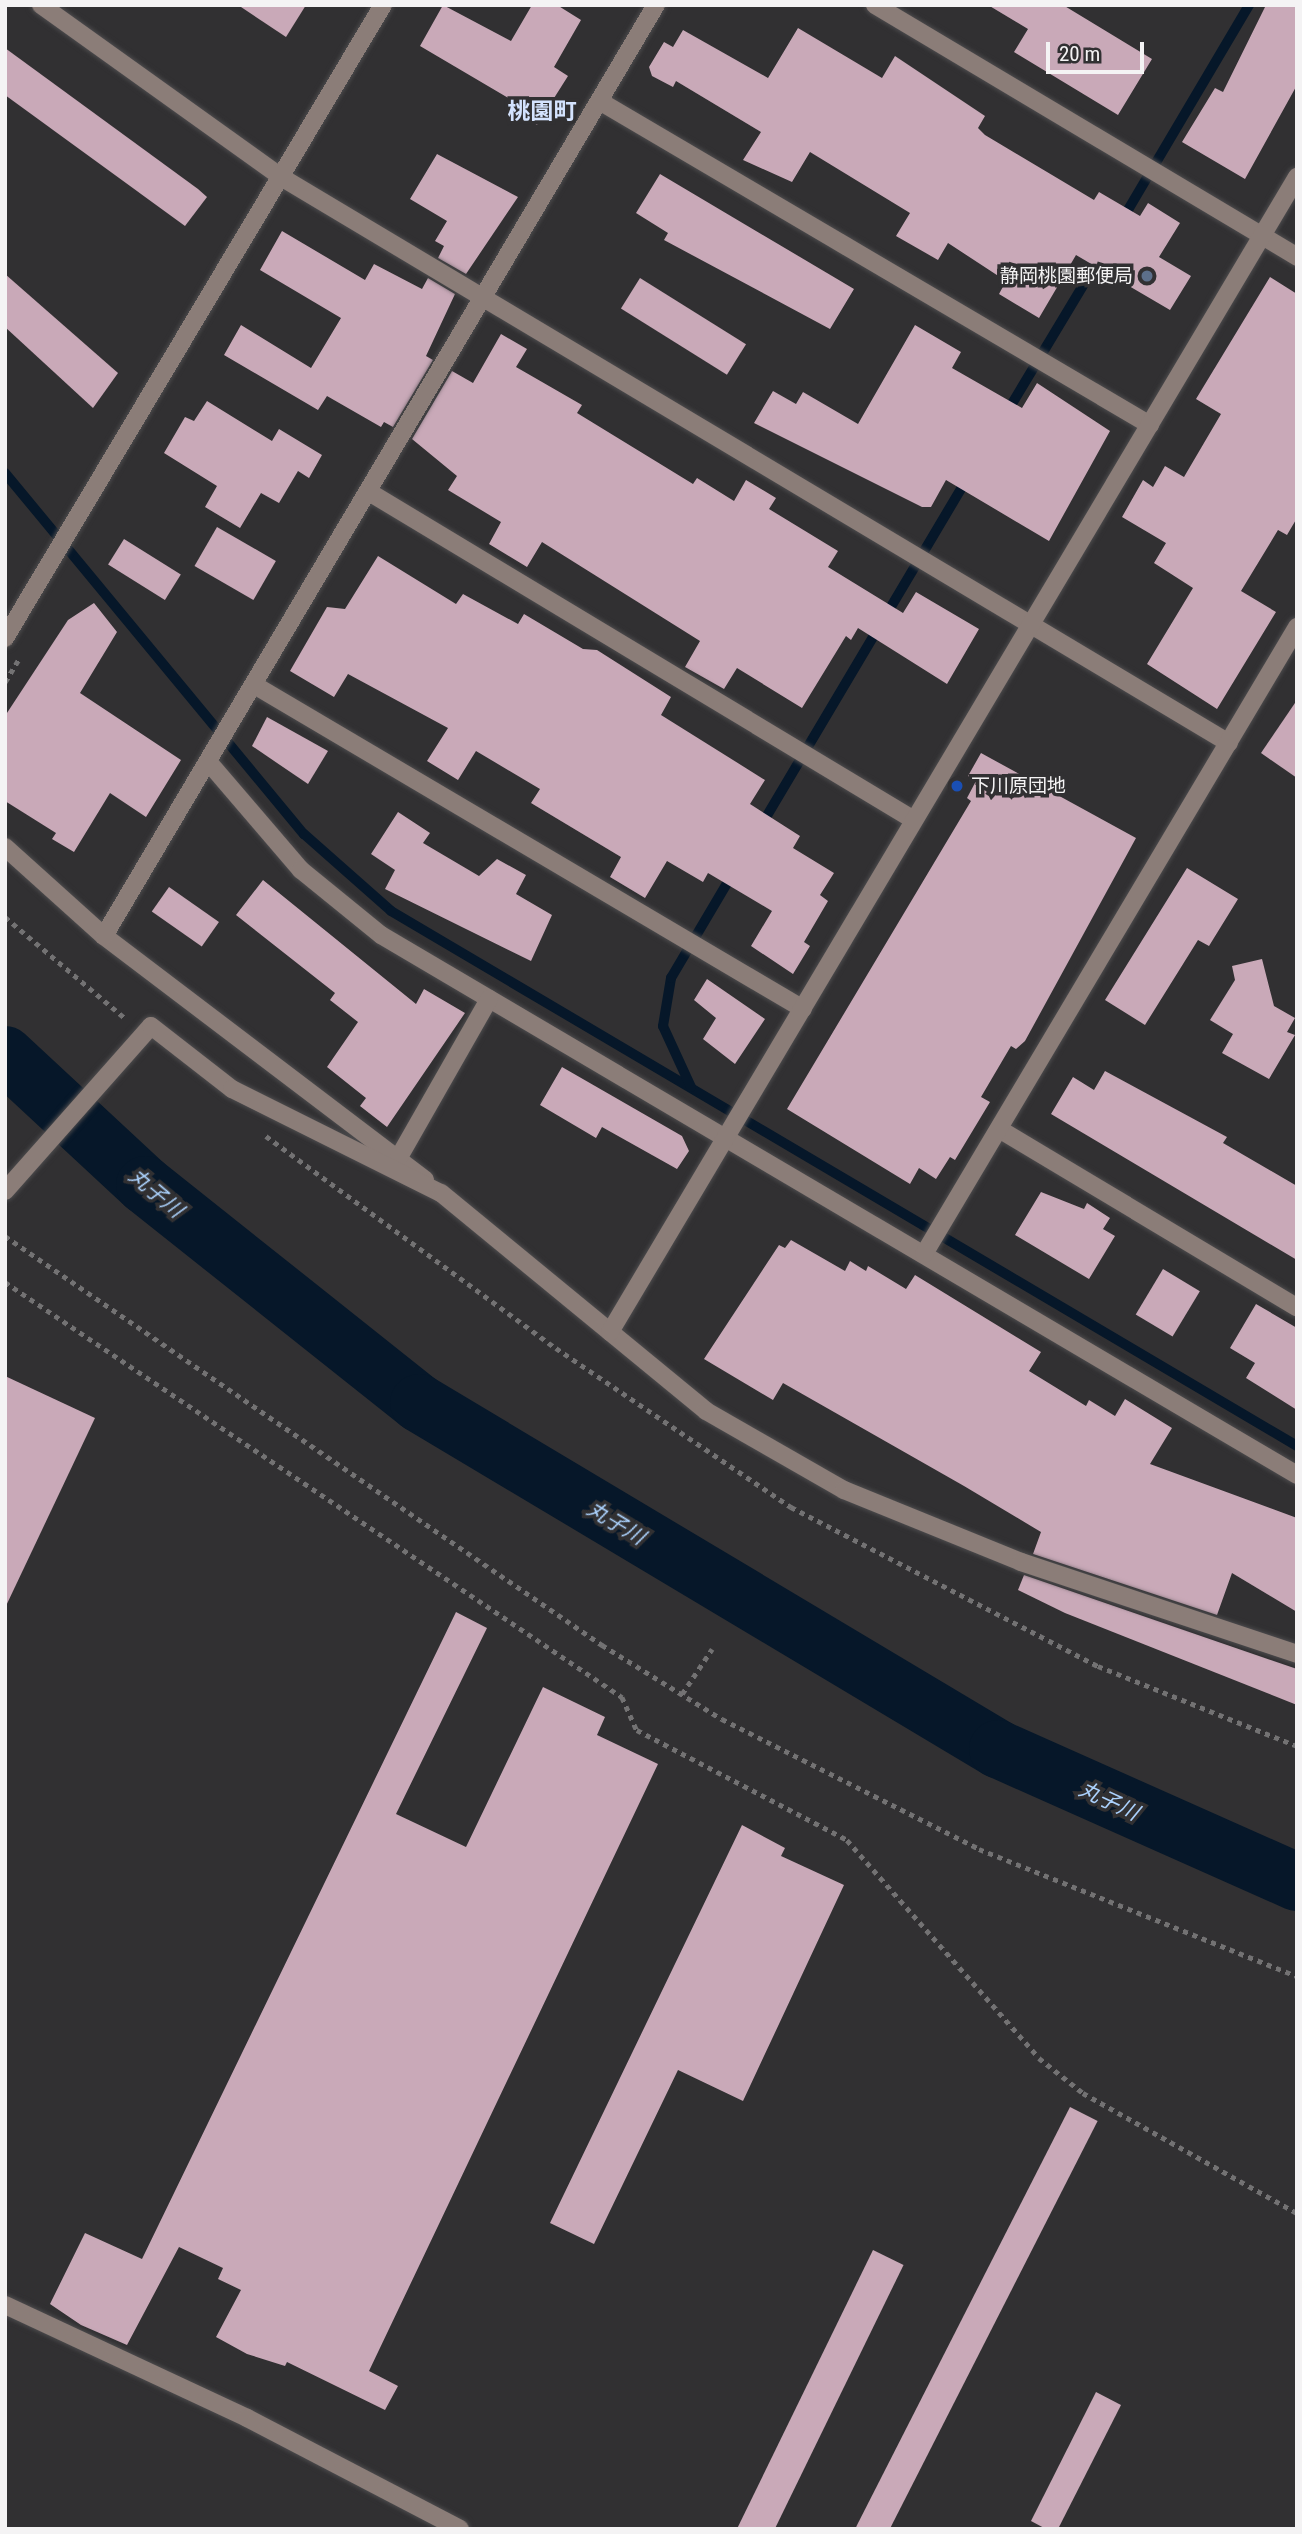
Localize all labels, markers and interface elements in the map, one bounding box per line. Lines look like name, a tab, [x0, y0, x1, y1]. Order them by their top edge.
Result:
scale bar	[1050, 28, 1148, 72]
text: 20 m	[1059, 42, 1100, 66]
district label: 桃園町	[508, 98, 576, 126]
place label: 静岡桃園郵便局	[1000, 265, 1133, 287]
marker: 静岡桃園郵便局	[1139, 268, 1155, 284]
place label: 下川原団地	[971, 775, 1066, 797]
marker: 下川原団地	[949, 778, 965, 794]
water label: 丸子川	[124, 1163, 188, 1223]
water label: 丸子川	[583, 1496, 649, 1550]
water label: 丸子川	[1075, 1776, 1143, 1826]

